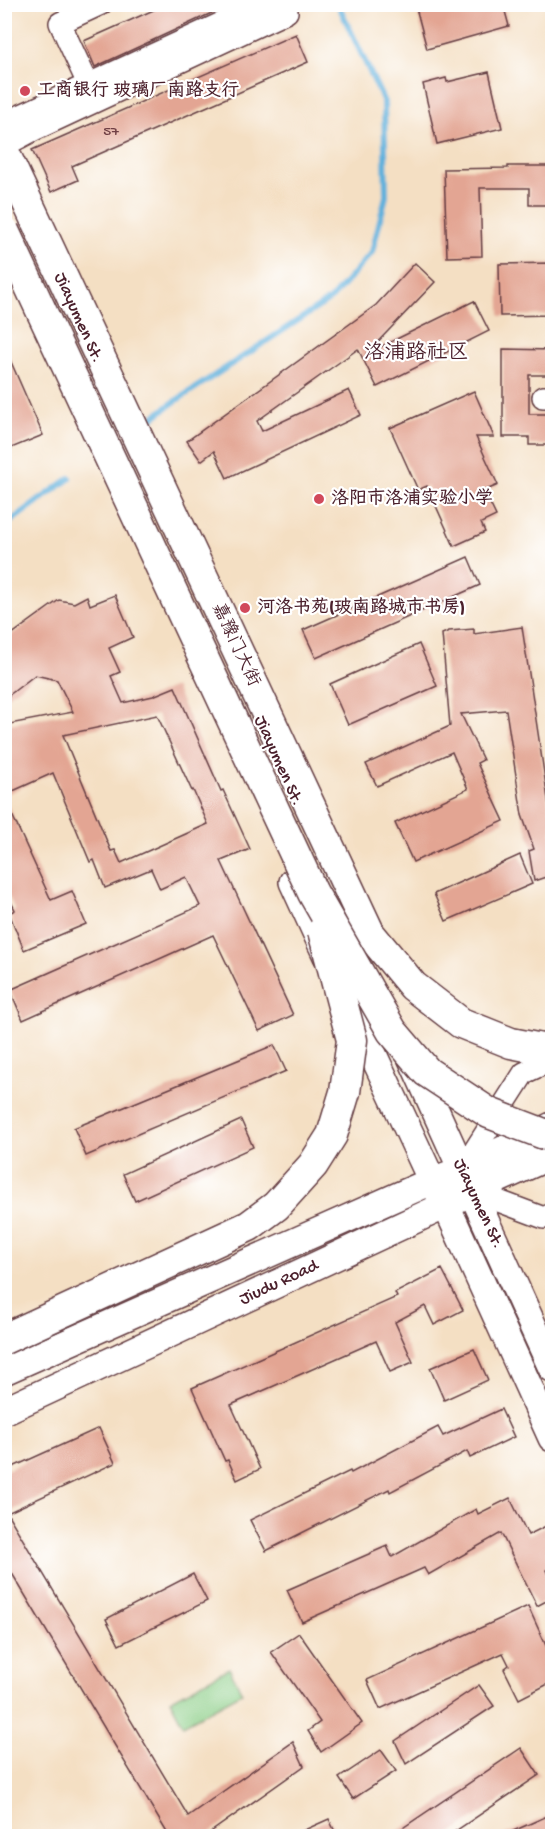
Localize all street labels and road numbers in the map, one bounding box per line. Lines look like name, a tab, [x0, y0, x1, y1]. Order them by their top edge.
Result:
street label: Jiayumen St.	[49, 269, 107, 367]
street label: 嘉豫门大街	[206, 599, 264, 690]
street label: Jiayumen St.	[249, 712, 307, 810]
street label: Jiayumen St.	[448, 1156, 508, 1252]
street label: Jiudu Road	[236, 1255, 323, 1310]

